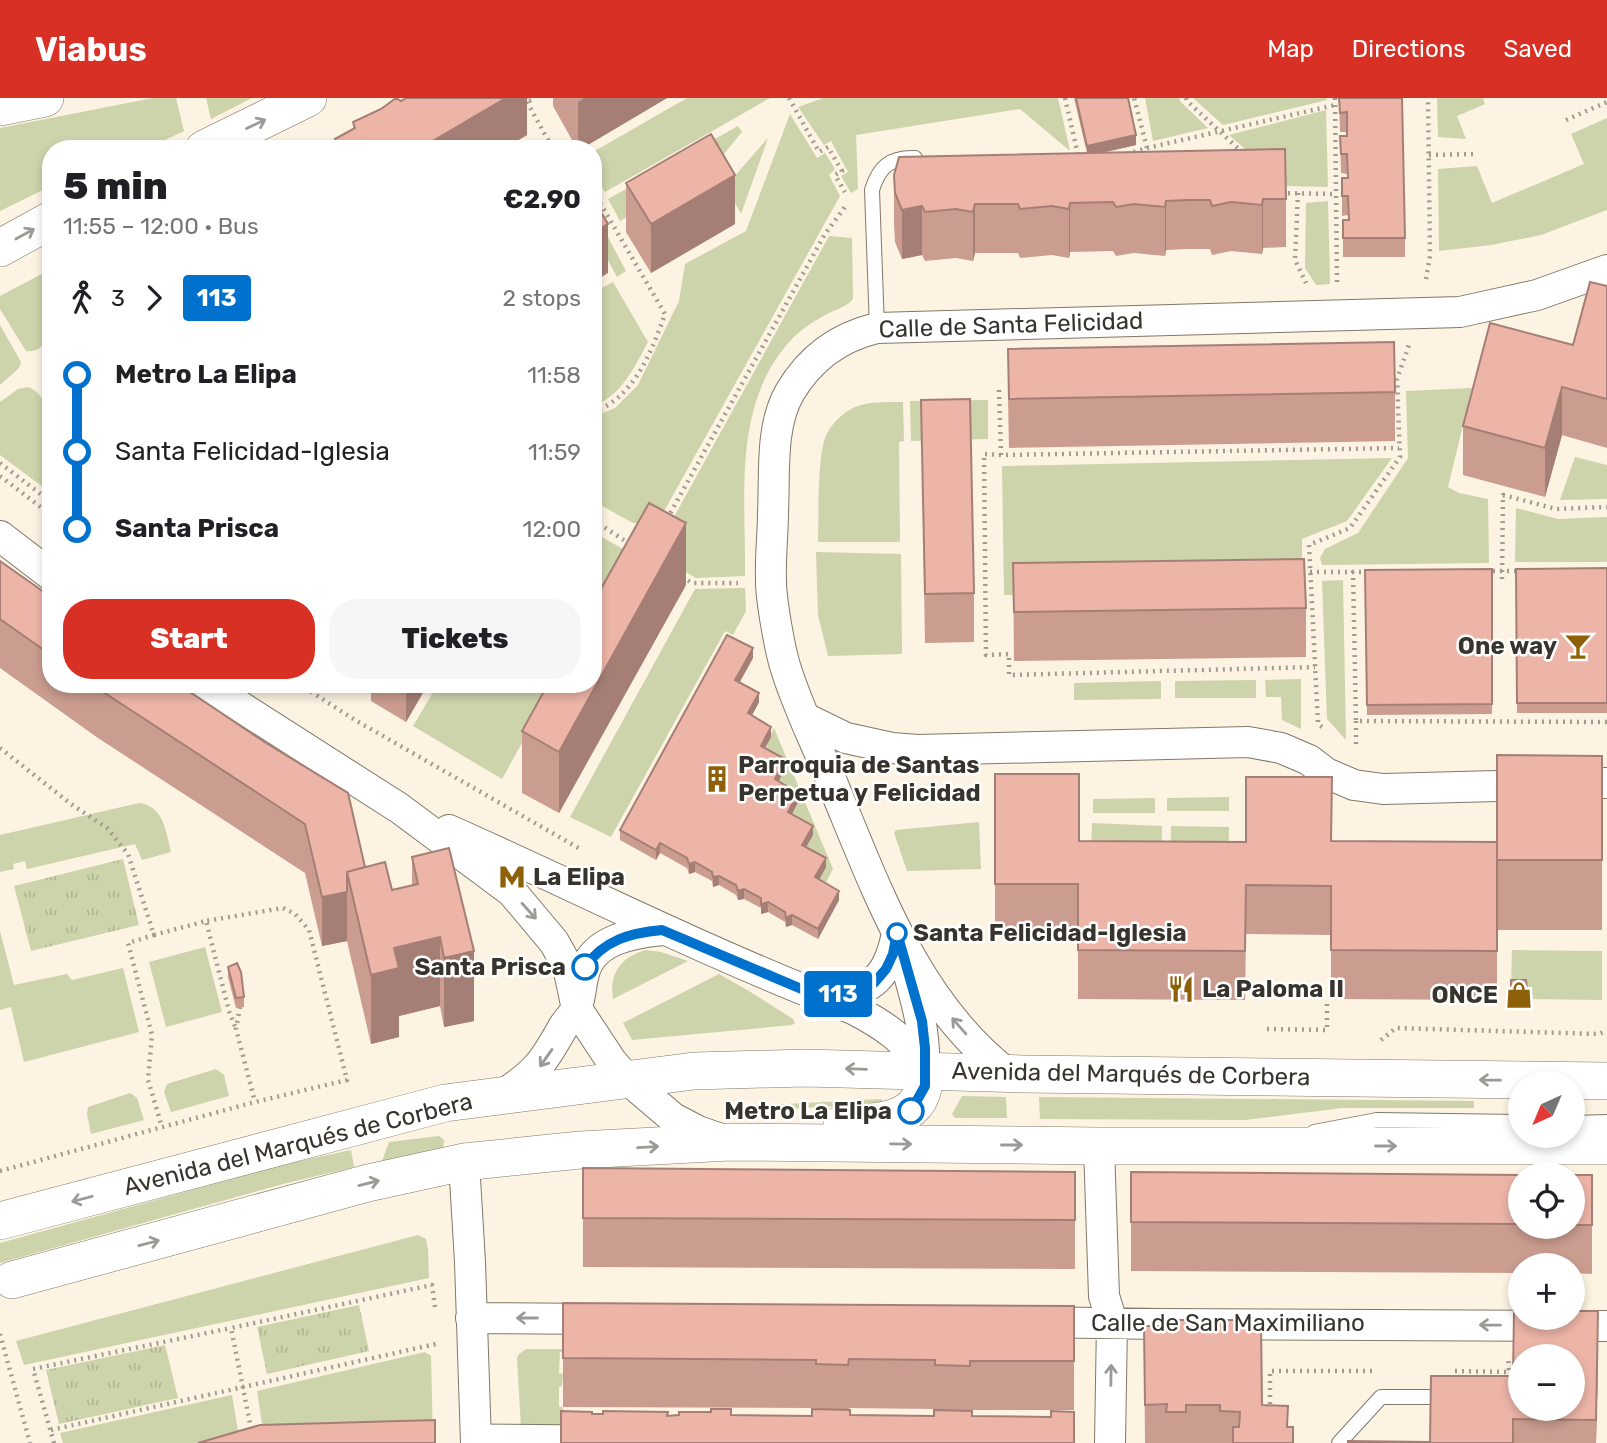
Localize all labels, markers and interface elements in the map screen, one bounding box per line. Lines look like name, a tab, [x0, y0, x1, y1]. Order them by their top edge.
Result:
text: Viabus	[35, 30, 147, 69]
text: Map	[1267, 35, 1314, 63]
text: Directions	[1352, 35, 1465, 63]
text: Saved	[1503, 35, 1572, 63]
one-way arrow	[245, 117, 267, 130]
text: 5 min	[63, 163, 168, 209]
text: €2.90	[503, 184, 581, 215]
text: 11:55 – 12:00 · Bus	[63, 212, 259, 240]
one-way arrow	[15, 227, 35, 241]
icon: walk	[63, 279, 101, 317]
icon: forward	[135, 279, 173, 317]
text: 3	[111, 284, 125, 312]
text: 113	[197, 284, 237, 312]
text: 2 stops	[503, 284, 581, 312]
street label: Calle de Santa Felicidad	[878, 306, 1144, 344]
text: Metro La Elipa	[115, 359, 297, 390]
text: 11:58	[527, 361, 581, 389]
text: Santa Felicidad-Iglesia	[115, 436, 390, 467]
text: 11:59	[528, 438, 581, 466]
text: Santa Prisca	[115, 513, 279, 544]
text: 12:00	[523, 515, 581, 543]
button: Start	[63, 599, 315, 679]
button: Tickets	[329, 599, 581, 679]
bar icon: One way	[1563, 631, 1593, 661]
place label: One way	[1458, 632, 1557, 660]
place label: Parroquia de Santas Perpetua y Felicidad	[738, 751, 981, 807]
building icon: Parroquia de Santas Perpetua y Felicidad	[702, 764, 732, 794]
metro station icon: La Elipa	[497, 862, 527, 892]
place label: La Elipa	[533, 863, 625, 891]
one-way arrow	[521, 902, 538, 919]
place label: Santa Felicidad-Iglesia	[913, 919, 1187, 947]
marker: Santa Felicidad-Iglesia	[887, 923, 907, 943]
place label: Santa Prisca	[415, 953, 566, 981]
marker: Santa Prisca	[572, 954, 598, 980]
line badge: 113	[798, 971, 878, 1017]
restaurant icon: La Paloma II	[1166, 974, 1196, 1004]
place label: La Paloma II	[1202, 975, 1344, 1003]
text: 113	[818, 980, 858, 1008]
shop icon: ONCE	[1504, 980, 1534, 1010]
place label: ONCE	[1431, 981, 1498, 1009]
one-way arrow	[951, 1018, 967, 1036]
one-way arrow	[539, 1048, 553, 1067]
street label: Avenida del Marqués de Corbera	[951, 1057, 1311, 1091]
one-way arrow	[844, 1062, 867, 1076]
north arrow	[1508, 1071, 1586, 1148]
map controls	[1508, 1071, 1585, 1421]
one-way arrow	[1479, 1073, 1502, 1086]
street label: Avenida del Marqués de Corbera	[121, 1087, 475, 1201]
place label: Metro La Elipa	[724, 1097, 892, 1125]
marker: Metro La Elipa	[898, 1098, 924, 1124]
one-way arrow	[889, 1137, 912, 1151]
one-way arrow	[1000, 1138, 1023, 1152]
one-way arrow	[1374, 1139, 1397, 1153]
one-way arrow	[637, 1140, 660, 1153]
button: locate	[1508, 1162, 1585, 1239]
one-way arrow	[357, 1176, 380, 1189]
one-way arrow	[71, 1193, 94, 1206]
one-way arrow	[138, 1235, 160, 1248]
button: +	[1508, 1253, 1585, 1330]
street label: Calle de San Maximiliano	[1091, 1309, 1365, 1337]
one-way arrow	[516, 1312, 539, 1325]
one-way arrow	[1479, 1318, 1502, 1332]
button: −	[1508, 1344, 1585, 1421]
one-way arrow	[1104, 1364, 1118, 1387]

